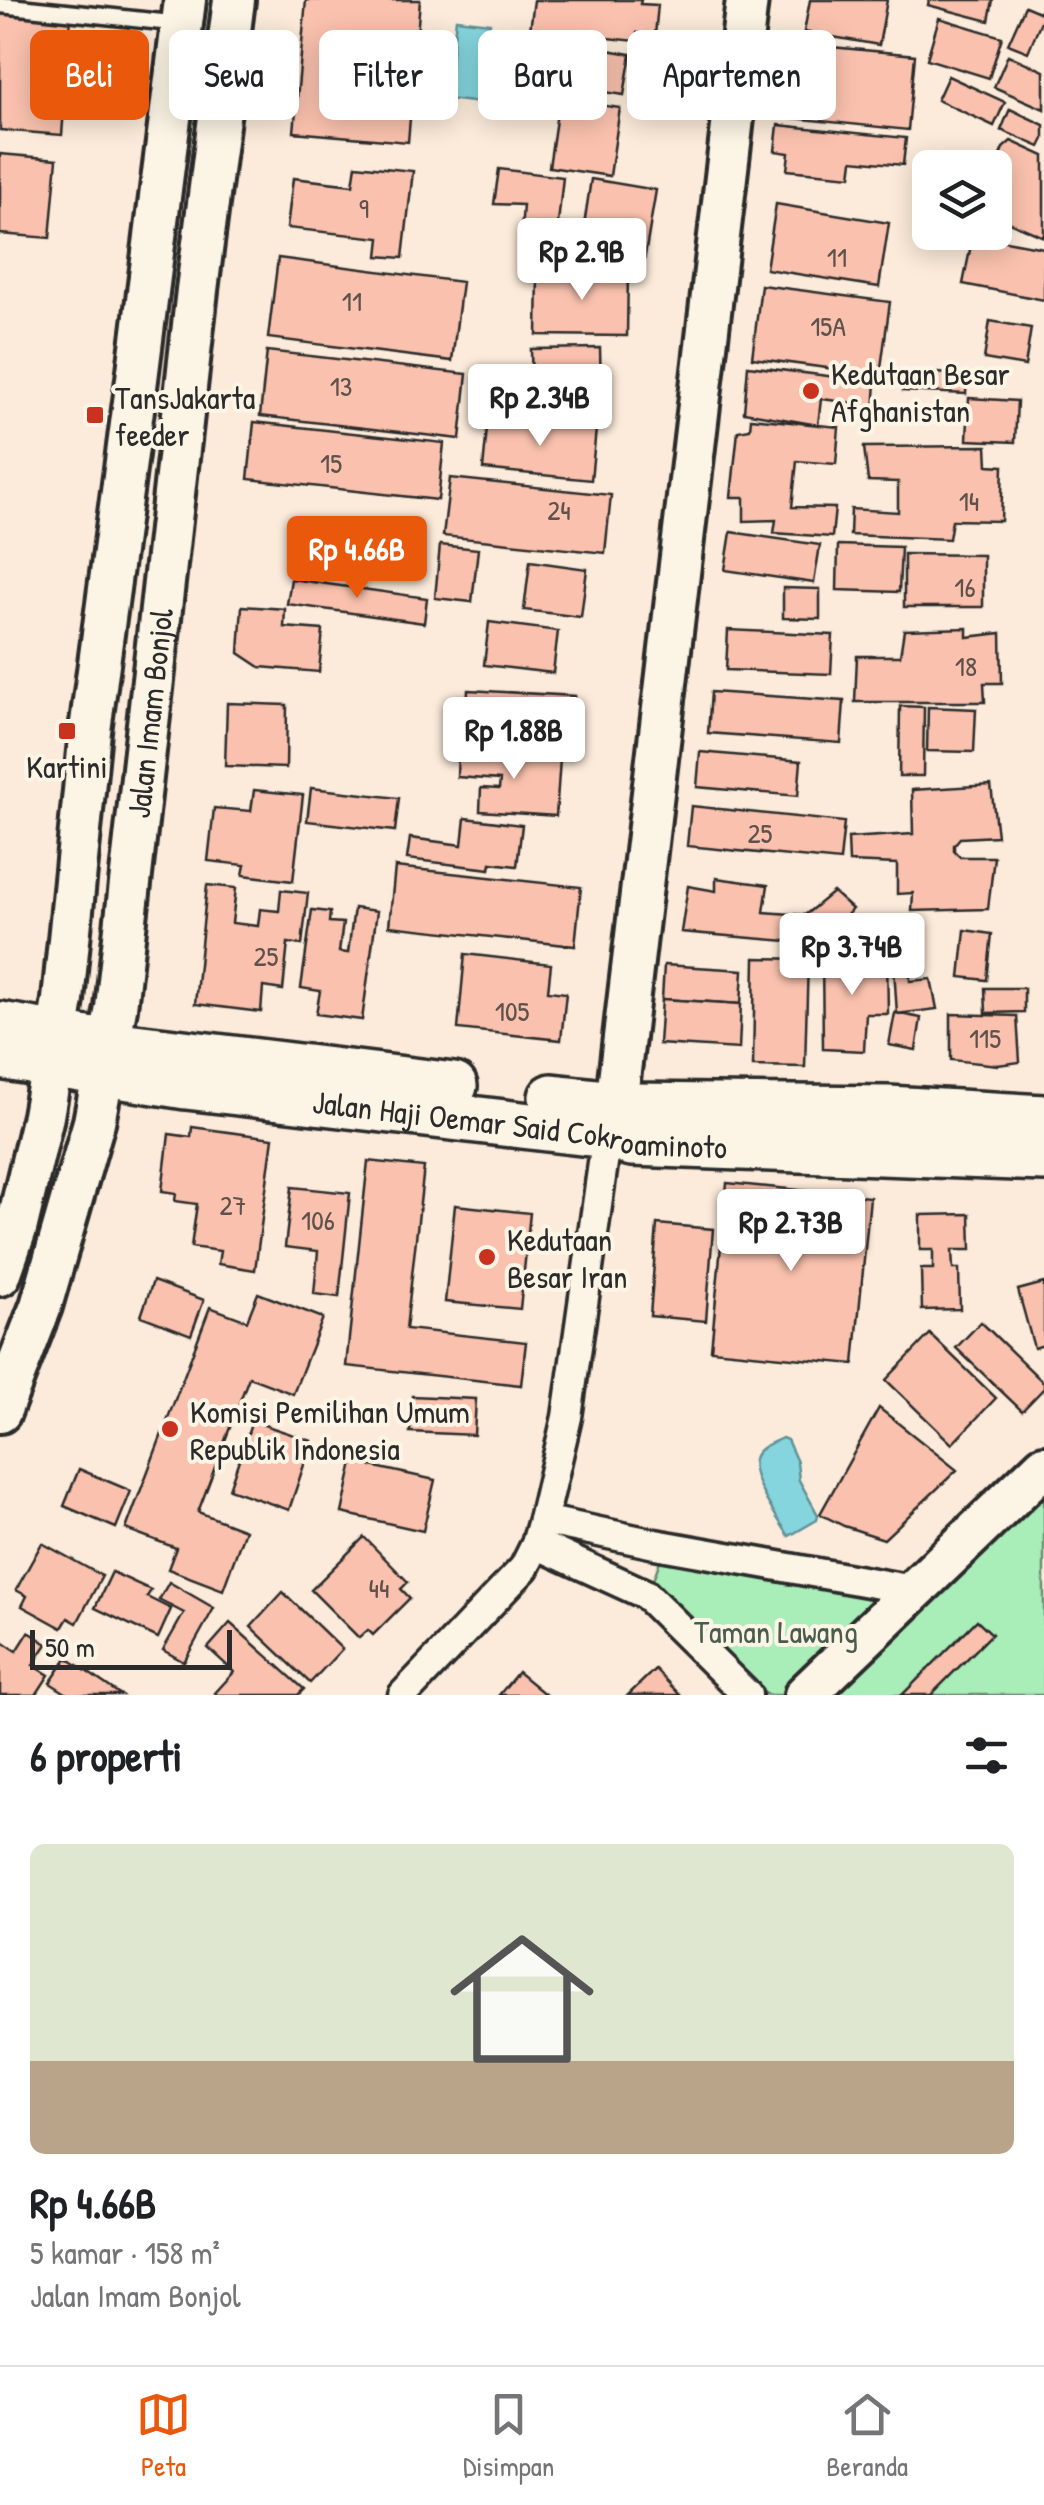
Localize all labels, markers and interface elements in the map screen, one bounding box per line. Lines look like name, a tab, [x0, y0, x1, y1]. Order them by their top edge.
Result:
chip: Beli	[30, 30, 149, 120]
chip: Sewa	[169, 30, 299, 120]
chip: Filter	[319, 30, 458, 120]
chip: Baru	[478, 30, 607, 120]
chip: Apartemen	[627, 30, 836, 120]
map controls	[912, 150, 1012, 250]
button: layers	[912, 150, 1012, 250]
house number: 9	[359, 189, 369, 227]
pin: Rp 2.9B	[490, 218, 674, 303]
text: Rp 2.9B	[539, 229, 625, 272]
house number: 11	[827, 238, 847, 276]
house number: 11	[342, 282, 362, 320]
house number: 15A	[810, 307, 846, 345]
place label: Kedutaan Besar Afghanistan	[831, 352, 1010, 432]
pin: Rp 2.34B	[437, 364, 643, 449]
house number: 13	[330, 367, 352, 405]
text: Rp 2.34B	[490, 375, 590, 418]
place label: TansJakarta feeder	[115, 376, 255, 456]
marker: Kedutaan Besar Afghanistan	[800, 380, 822, 402]
marker: TansJakarta feeder	[84, 404, 106, 426]
house number: 15	[320, 444, 342, 482]
house number: 14	[959, 482, 979, 520]
house number: 24	[547, 491, 571, 529]
pin: Rp 4.66B	[254, 516, 460, 601]
text: Rp 4.66B	[309, 527, 405, 570]
house number: 16	[954, 568, 976, 606]
street label: Jalan Imam Bonjol	[116, 605, 183, 820]
house number: 18	[955, 647, 977, 685]
pin: Rp 1.88B	[411, 697, 617, 782]
text: Rp 1.88B	[465, 708, 563, 751]
marker: Kartini	[56, 720, 78, 742]
place label: Kartini	[26, 745, 108, 788]
house number: 25	[748, 814, 773, 852]
pin: Rp 3.74B	[749, 913, 955, 998]
text: Rp 3.74B	[802, 924, 902, 967]
house number: 25	[254, 937, 279, 975]
house number: 105	[495, 992, 529, 1030]
house number: 115	[969, 1019, 1001, 1057]
street label: Jalan Haji Oemar Said Cokroaminoto	[311, 1079, 728, 1168]
house number: 27	[220, 1186, 246, 1224]
pin: Rp 2.73B	[688, 1189, 894, 1274]
text: Rp 2.73B	[739, 1200, 843, 1243]
house number: 106	[301, 1201, 335, 1239]
place label: Kedutaan Besar Iran	[507, 1218, 627, 1298]
marker: Kedutaan Besar Iran	[476, 1246, 498, 1268]
place label: Komisi Pemilihan Umum Republik Indonesia	[190, 1390, 470, 1470]
marker: Komisi Pemilihan Umum Republik Indonesia	[159, 1418, 181, 1440]
house number: 44	[368, 1569, 390, 1607]
park label: Taman Lawang	[694, 1610, 858, 1653]
scale bar	[30, 1625, 232, 1670]
text: 50 m	[45, 1628, 95, 1666]
text: 6 properti	[30, 1727, 182, 1784]
icon: filters	[959, 1728, 1014, 1783]
icon: home	[432, 1909, 612, 2089]
text: Rp 4.66B	[30, 2174, 156, 2231]
text: 5 kamar · 158 m²	[30, 2231, 220, 2274]
text: Jalan Imam Bonjol	[30, 2274, 241, 2317]
tab: Peta	[136, 2387, 191, 2485]
tab: Disimpan	[463, 2387, 554, 2485]
tab: Beranda	[826, 2387, 908, 2485]

